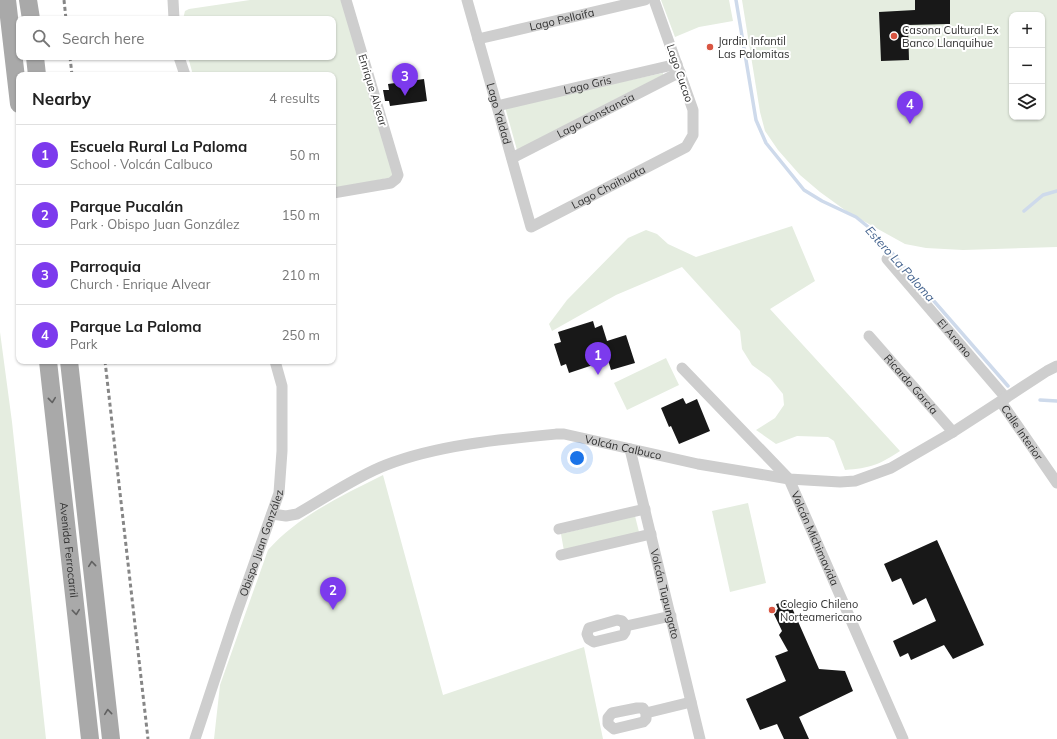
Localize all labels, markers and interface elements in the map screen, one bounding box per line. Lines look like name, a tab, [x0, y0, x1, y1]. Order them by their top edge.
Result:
street label: Lago Pellaifa	[528, 5, 596, 34]
map controls	[1009, 12, 1045, 120]
button: +	[1009, 12, 1045, 48]
search box	[16, 16, 336, 60]
place label: Casona Cultural Ex Banco Llanquihue	[902, 23, 999, 50]
icon: search	[30, 27, 52, 49]
text: Search here	[62, 29, 144, 48]
marker: Casona Cultural Ex Banco Llanquihue	[889, 31, 899, 41]
place label: Jardin Infantil Las Palomitas	[718, 34, 790, 61]
street label: Lago Cucao	[664, 42, 696, 104]
marker: Jardin Infantil Las Palomitas	[705, 42, 715, 52]
button: −	[1009, 48, 1045, 84]
street label: Enrique Alvear	[355, 52, 391, 128]
pin: 3	[392, 63, 418, 96]
street label: Lago Gris	[562, 73, 613, 97]
street label: Lago Yaldad	[484, 81, 514, 146]
button: layers	[1009, 84, 1045, 120]
text: Nearby	[32, 88, 91, 109]
text: 4 results	[269, 90, 320, 106]
street label: Lago Constancia	[555, 90, 637, 141]
pin: 4	[897, 91, 923, 124]
text: Escuela Rural La Paloma	[70, 137, 247, 156]
text: 1	[41, 147, 49, 163]
text: 50 m	[290, 147, 320, 163]
text: School · Volcán Calbuco	[70, 156, 213, 172]
street label: Lago Chaihuata	[569, 162, 648, 212]
text: Parque Pucalán	[70, 197, 183, 216]
text: 2	[41, 207, 49, 223]
text: 150 m	[282, 207, 320, 223]
text: Park · Obispo Juan González	[70, 216, 240, 232]
water label: Estero La Paloma	[862, 223, 938, 305]
text: Parroquia	[70, 257, 141, 276]
text: 3	[41, 267, 49, 283]
text: 210 m	[282, 267, 320, 283]
text: Church · Enrique Alvear	[70, 276, 210, 292]
street label: El Aromo	[934, 316, 975, 360]
text: Parque La Paloma	[70, 317, 202, 336]
text: 4	[41, 327, 49, 343]
text: 250 m	[282, 327, 320, 343]
text: Park	[70, 336, 97, 352]
pin: 1	[585, 342, 611, 375]
street label: Ricardo García	[881, 351, 941, 417]
one-way arrow	[47, 397, 56, 403]
street label: Calle Interior	[998, 402, 1046, 463]
street label: Volcán Calbuco	[583, 432, 663, 463]
your location	[567, 448, 587, 468]
street label: Obispo Juan González	[236, 489, 286, 598]
street label: Volcán Michimavida	[788, 489, 842, 588]
street label: Avenida Ferrocarril	[57, 501, 81, 598]
street label: Volcán Tupungato	[647, 547, 683, 640]
one-way arrow	[87, 561, 96, 567]
pin: 2	[320, 577, 346, 610]
place label: Colegio Chileno Norteamericano	[780, 597, 862, 624]
marker: Colegio Chileno Norteamericano	[767, 605, 777, 615]
one-way arrow	[71, 609, 80, 615]
one-way arrow	[104, 708, 113, 715]

